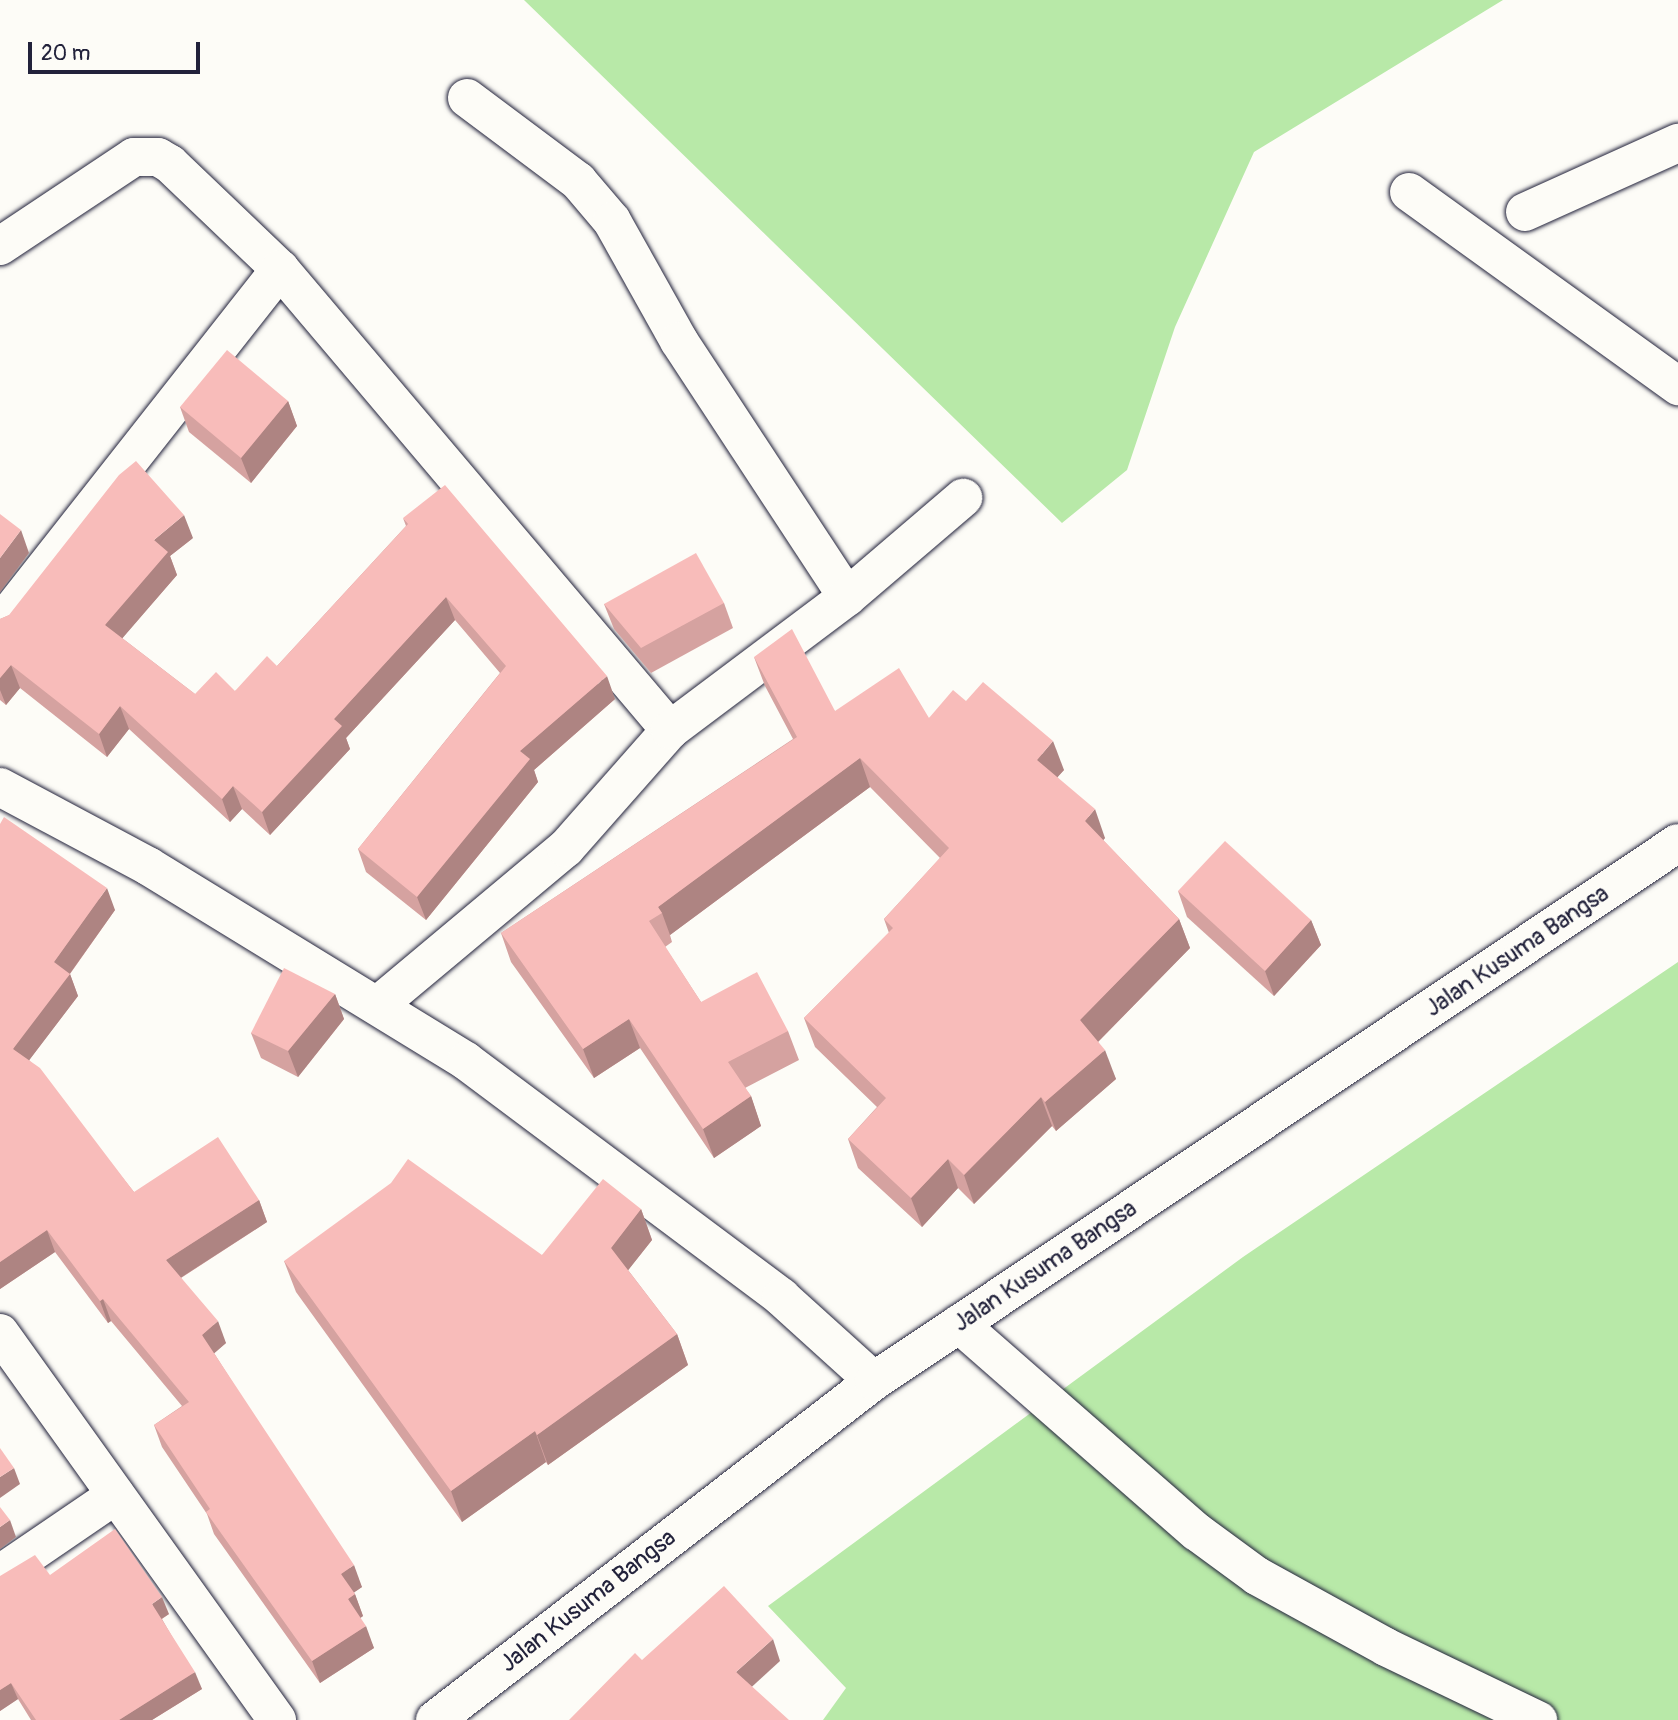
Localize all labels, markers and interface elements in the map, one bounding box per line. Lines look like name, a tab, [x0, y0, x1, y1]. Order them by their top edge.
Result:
scale bar	[32, 28, 203, 72]
text: 20 m	[41, 40, 90, 67]
street label: Jalan Kusuma Bangsa	[1420, 879, 1614, 1023]
street label: Jalan Kusuma Bangsa	[948, 1194, 1142, 1338]
street label: Jalan Kusuma Bangsa	[494, 1523, 682, 1679]

